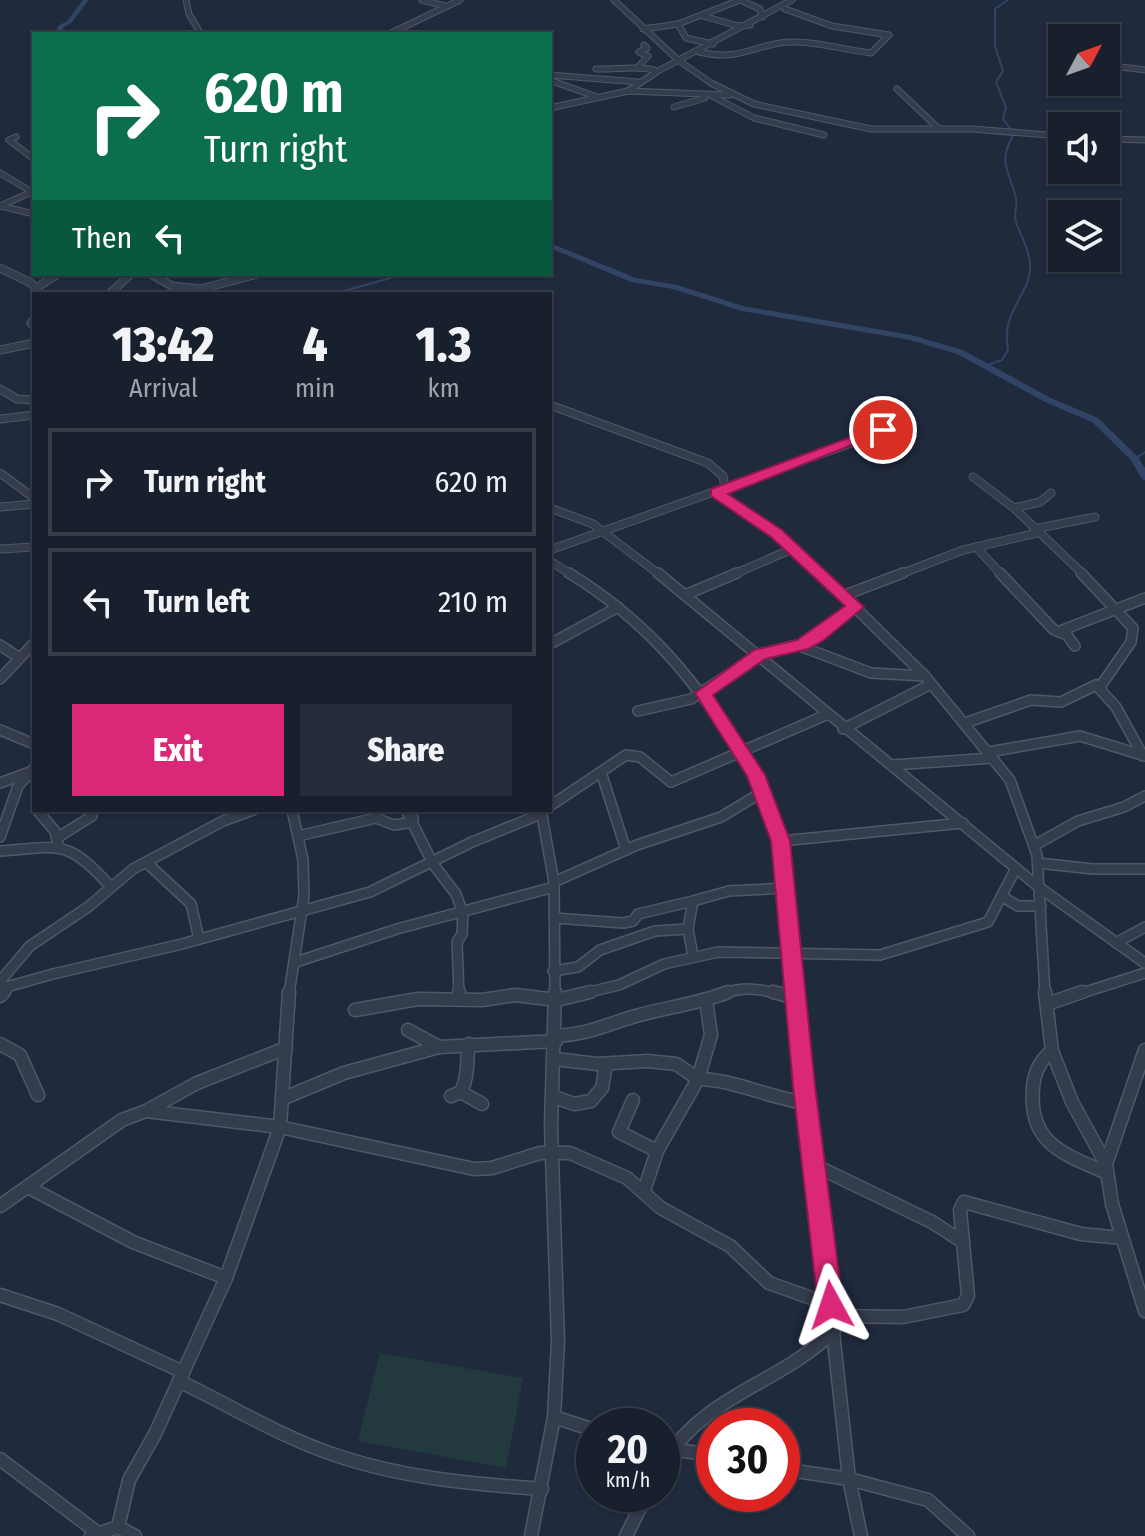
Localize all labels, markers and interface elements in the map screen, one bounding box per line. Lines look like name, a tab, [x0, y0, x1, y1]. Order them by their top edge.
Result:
north arrow	[1048, 24, 1120, 96]
map controls	[1048, 24, 1120, 272]
text: 620 m	[204, 60, 344, 127]
icon: right	[72, 64, 176, 168]
button: sound	[1048, 112, 1120, 184]
text: Turn right	[204, 128, 347, 172]
button: layers	[1048, 200, 1120, 272]
icon: left	[148, 216, 192, 260]
text: Then	[72, 220, 132, 256]
text: 13:42	[113, 316, 214, 374]
text: 4	[302, 316, 328, 374]
text: 1.3	[416, 316, 471, 374]
text: Arrival	[129, 373, 198, 404]
text: min	[295, 373, 335, 404]
text: km	[428, 373, 460, 404]
pin	[849, 396, 917, 464]
icon: arrive	[861, 408, 905, 452]
icon: right	[76, 460, 120, 504]
text: Turn right	[144, 464, 266, 500]
text: 620 m	[434, 464, 508, 500]
icon: left	[76, 580, 120, 624]
text: Turn left	[144, 584, 250, 620]
text: 210 m	[438, 584, 508, 620]
button: Exit	[72, 704, 284, 796]
button: Share	[300, 704, 512, 796]
position arrow	[789, 1263, 873, 1347]
speed limit sign: 30	[696, 1408, 800, 1512]
text: 20	[608, 1426, 648, 1474]
text: km/h	[606, 1468, 650, 1492]

